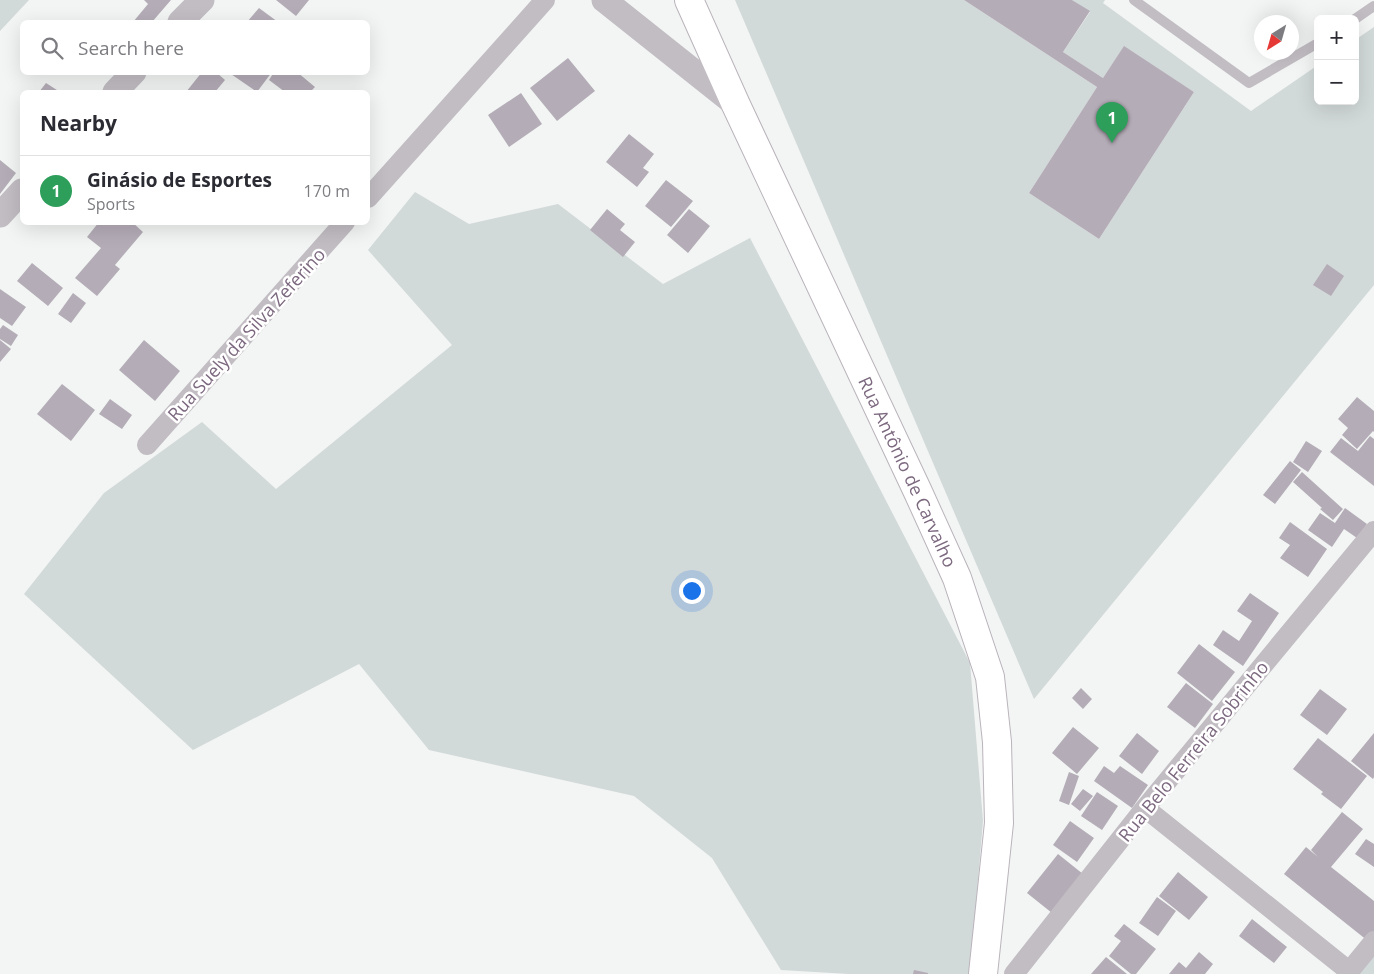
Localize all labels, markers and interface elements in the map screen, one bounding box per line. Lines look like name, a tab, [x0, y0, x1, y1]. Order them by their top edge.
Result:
north arrow	[1254, 15, 1299, 60]
map controls	[1314, 15, 1359, 105]
button: +	[1314, 15, 1359, 60]
search box	[20, 20, 370, 75]
icon: search	[38, 34, 66, 62]
text: Search here	[78, 35, 184, 61]
button: −	[1314, 60, 1359, 105]
pin: 1	[1096, 102, 1128, 143]
text: Nearby	[40, 109, 117, 137]
text: Ginásio de Esportes	[87, 167, 272, 193]
text: 1	[51, 180, 61, 202]
text: 170 m	[304, 180, 350, 202]
text: Sports	[87, 193, 135, 215]
street label: Rua Suely da Silva Zeferino	[162, 242, 330, 426]
street label: Rua Antônio de Carvalho	[853, 372, 962, 571]
your location	[679, 578, 705, 604]
street label: Rua Belo Ferreira Sobrinho	[1113, 656, 1273, 846]

